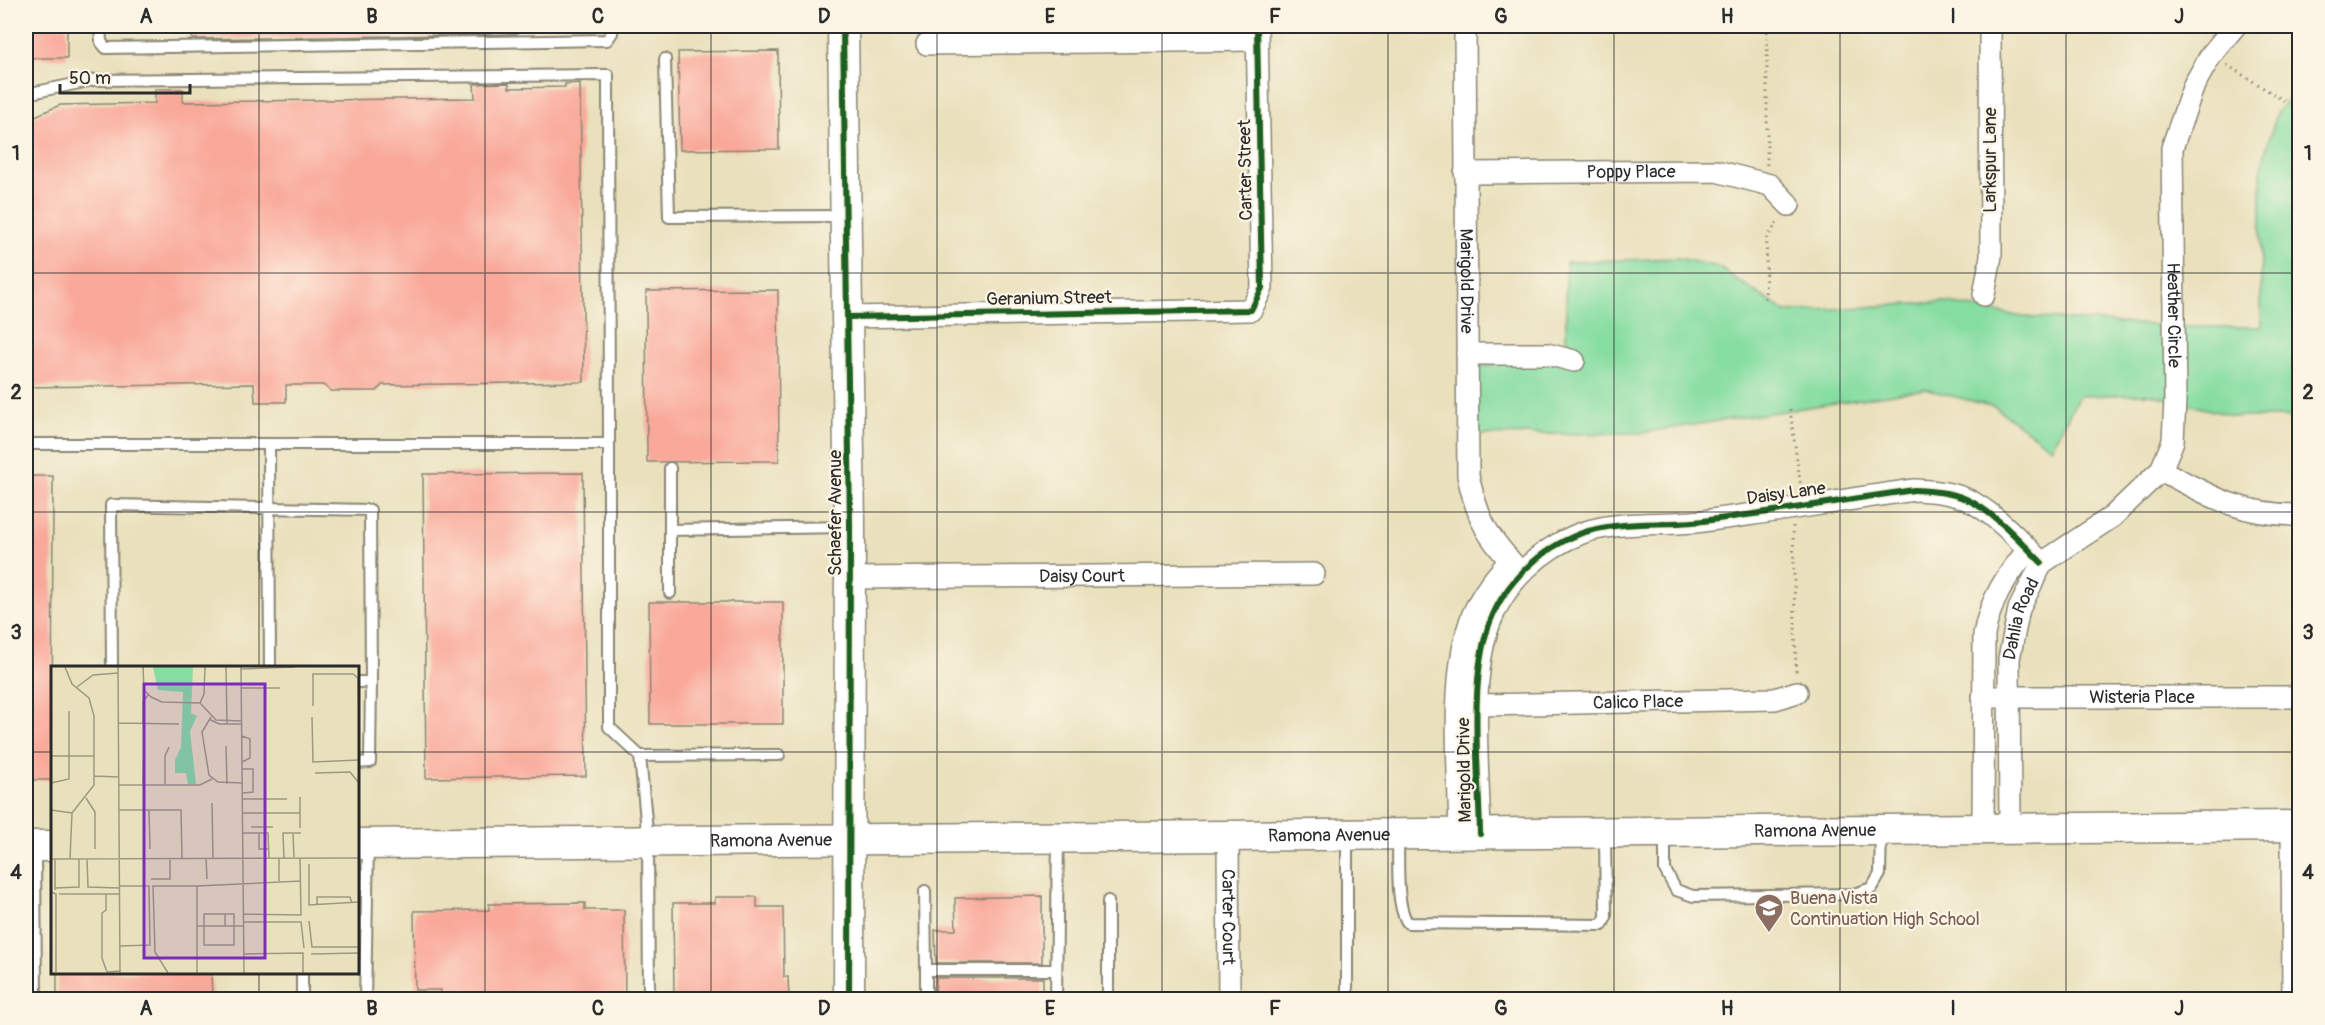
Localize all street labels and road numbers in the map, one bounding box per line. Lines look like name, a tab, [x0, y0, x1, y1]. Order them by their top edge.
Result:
street label: Larkspur Lane	[1979, 107, 2002, 213]
street label: Carter Street	[1233, 118, 1258, 221]
street label: Poppy Place	[1586, 160, 1676, 184]
street label: Marigold Drive	[1454, 228, 1478, 334]
street label: Heather Circle	[2161, 262, 2186, 368]
street label: Geranium Street	[986, 286, 1113, 311]
street label: Schaefer Avenue	[824, 450, 847, 576]
street label: Daisy Lane	[1745, 477, 1827, 510]
street label: Daisy Court	[1039, 565, 1126, 588]
street label: Dahlia Road	[1998, 574, 2045, 662]
street label: Wisteria Place	[2089, 686, 2195, 709]
street label: Calico Place	[1593, 690, 1684, 715]
street label: Marigold Drive	[1452, 717, 1477, 823]
street label: Ramona Avenue	[1754, 819, 1876, 843]
street label: Ramona Avenue	[1268, 823, 1390, 848]
street label: Ramona Avenue	[710, 829, 832, 853]
street label: Carter Court	[1216, 869, 1240, 966]

